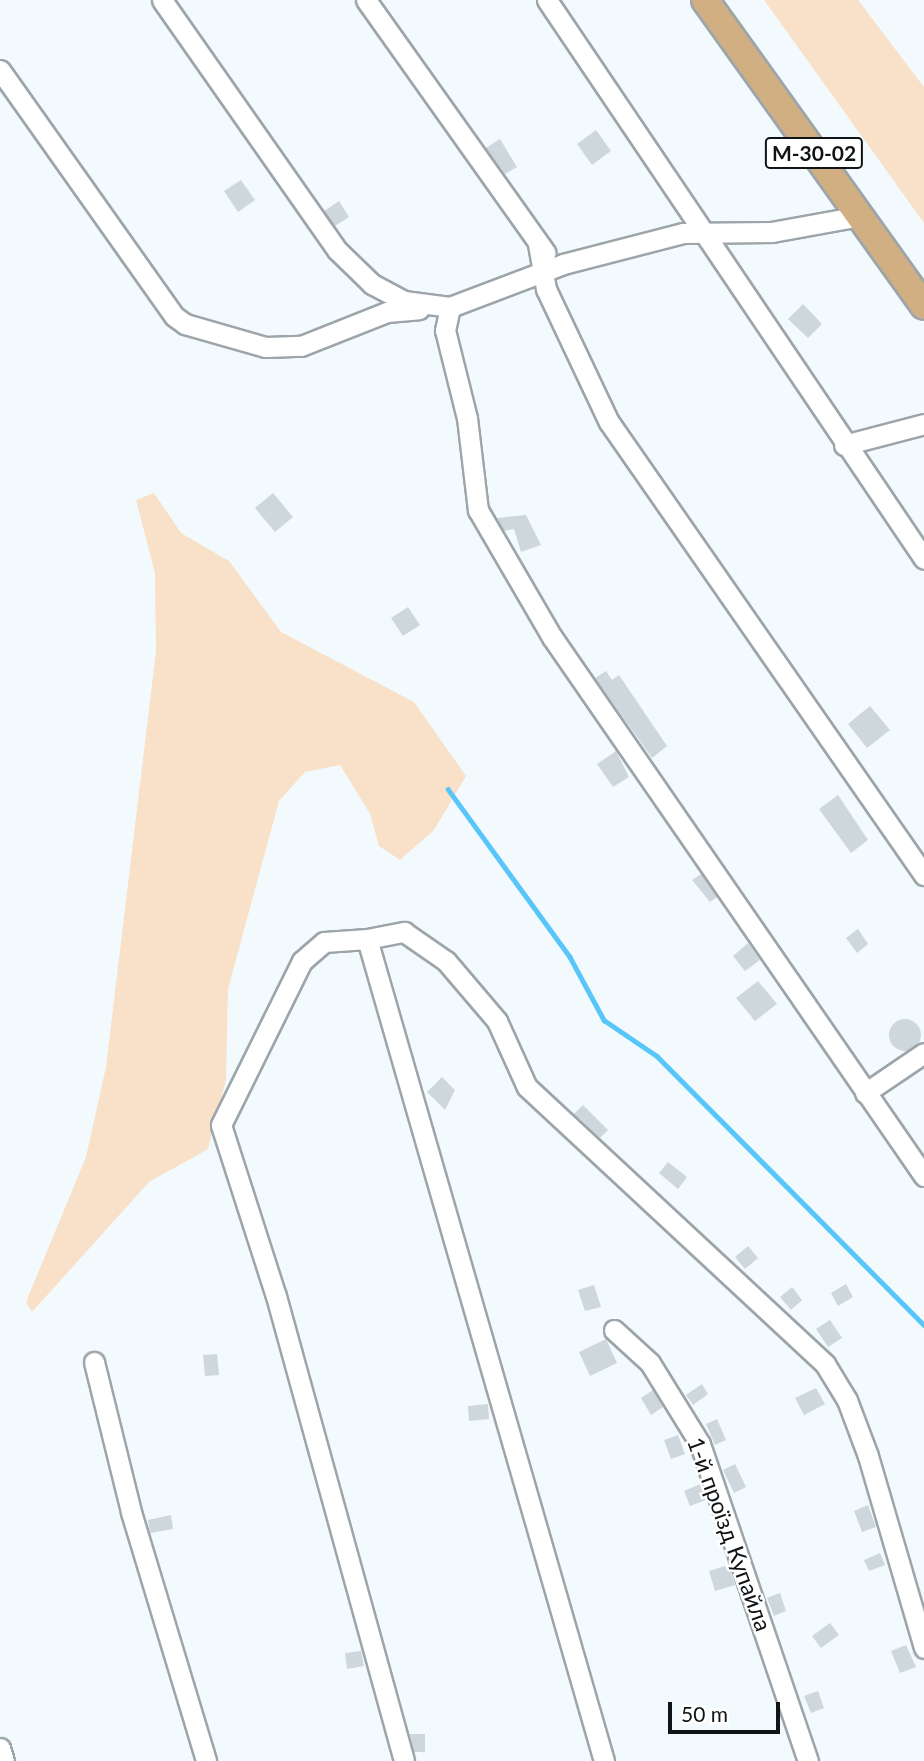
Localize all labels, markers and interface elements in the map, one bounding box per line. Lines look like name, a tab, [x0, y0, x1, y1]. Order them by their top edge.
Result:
road number: М-30-02	[763, 136, 865, 170]
street label: 1-й проїзд Купайла	[682, 1433, 778, 1635]
scale bar	[672, 1688, 784, 1732]
text: 50 m	[681, 1701, 728, 1726]

